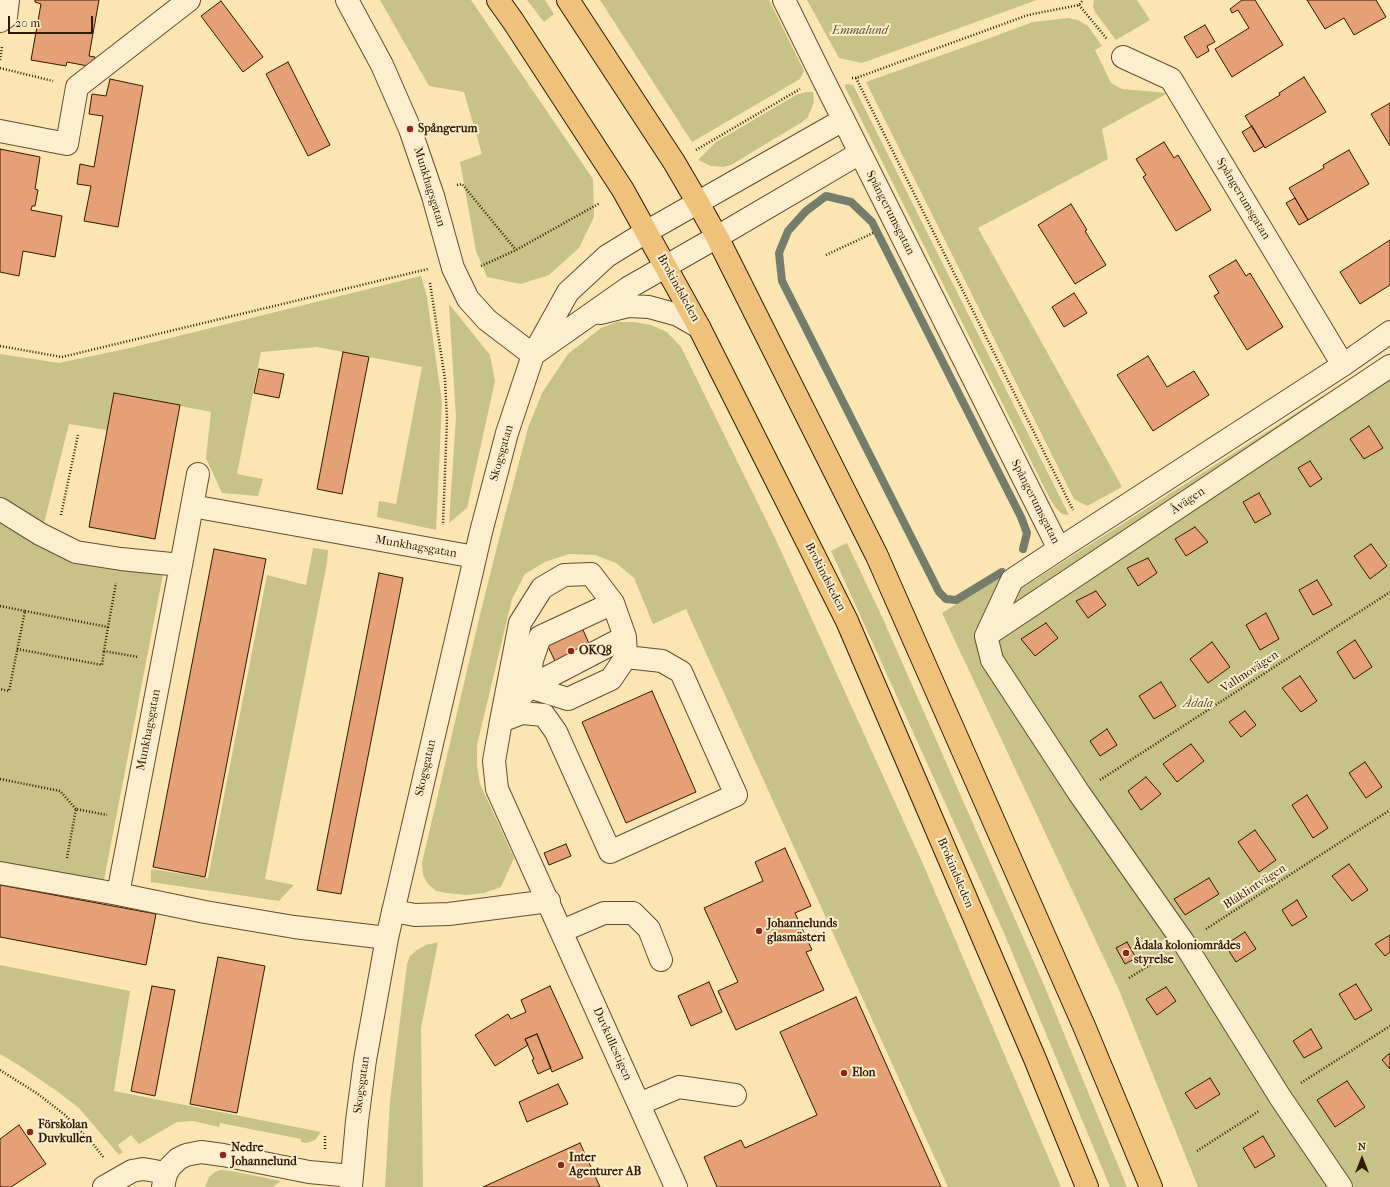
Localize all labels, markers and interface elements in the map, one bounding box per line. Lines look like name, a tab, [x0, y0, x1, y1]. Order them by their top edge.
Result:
scale bar	[10, 8, 95, 34]
text: 20 m	[15, 16, 40, 30]
park label: Emmalund	[832, 24, 888, 38]
place label: Spångerum	[418, 122, 477, 136]
marker: Spångerum	[405, 124, 415, 134]
street label: Munkhagsgatan	[410, 145, 448, 229]
street label: Spångerumsgatan	[1213, 156, 1273, 242]
street label: Spångerumsgatan	[863, 168, 917, 258]
street label: Brokindsleden	[654, 252, 702, 324]
street label: Skogsgatan	[487, 423, 517, 483]
street label: Spångerumsgatan	[1008, 457, 1062, 547]
street label: Åvägen	[1168, 484, 1208, 518]
street label: Munkhagsgatan	[374, 533, 458, 561]
street label: Brokindsleden	[802, 540, 848, 614]
place label: OKQ8	[579, 644, 612, 658]
marker: OKQ8	[566, 646, 576, 656]
street label: Vallmovägen	[1218, 648, 1282, 696]
street label: Munkhagsgatan	[134, 688, 164, 772]
park label: Ådala	[1183, 697, 1213, 711]
street label: Skogsgatan	[412, 738, 440, 798]
street label: Brokindsleden	[934, 836, 976, 910]
street label: Blåklintvägen	[1221, 861, 1289, 913]
place label: Johannelunds glasmästeri	[767, 917, 837, 945]
marker: Johannelunds glasmästeri	[754, 926, 764, 936]
place label: Ådala koloniområdes styrelse	[1134, 939, 1240, 967]
marker: Ådala koloniområdes styrelse	[1121, 948, 1131, 958]
street label: Duvkullestigen	[589, 1005, 635, 1083]
street label: Skogsgatan	[351, 1055, 373, 1115]
place label: Elon	[852, 1066, 876, 1080]
marker: Elon	[839, 1068, 849, 1078]
place label: Förskolan Duvkullen	[38, 1118, 92, 1146]
marker: Förskolan Duvkullen	[25, 1127, 35, 1137]
north arrow	[1342, 1139, 1382, 1179]
text: N	[1358, 1140, 1366, 1153]
place label: Nedre Johannelund	[231, 1141, 297, 1169]
marker: Nedre Johannelund	[218, 1150, 228, 1160]
place label: Inter Agenturer AB	[569, 1151, 641, 1179]
marker: Inter Agenturer AB	[556, 1160, 566, 1170]

